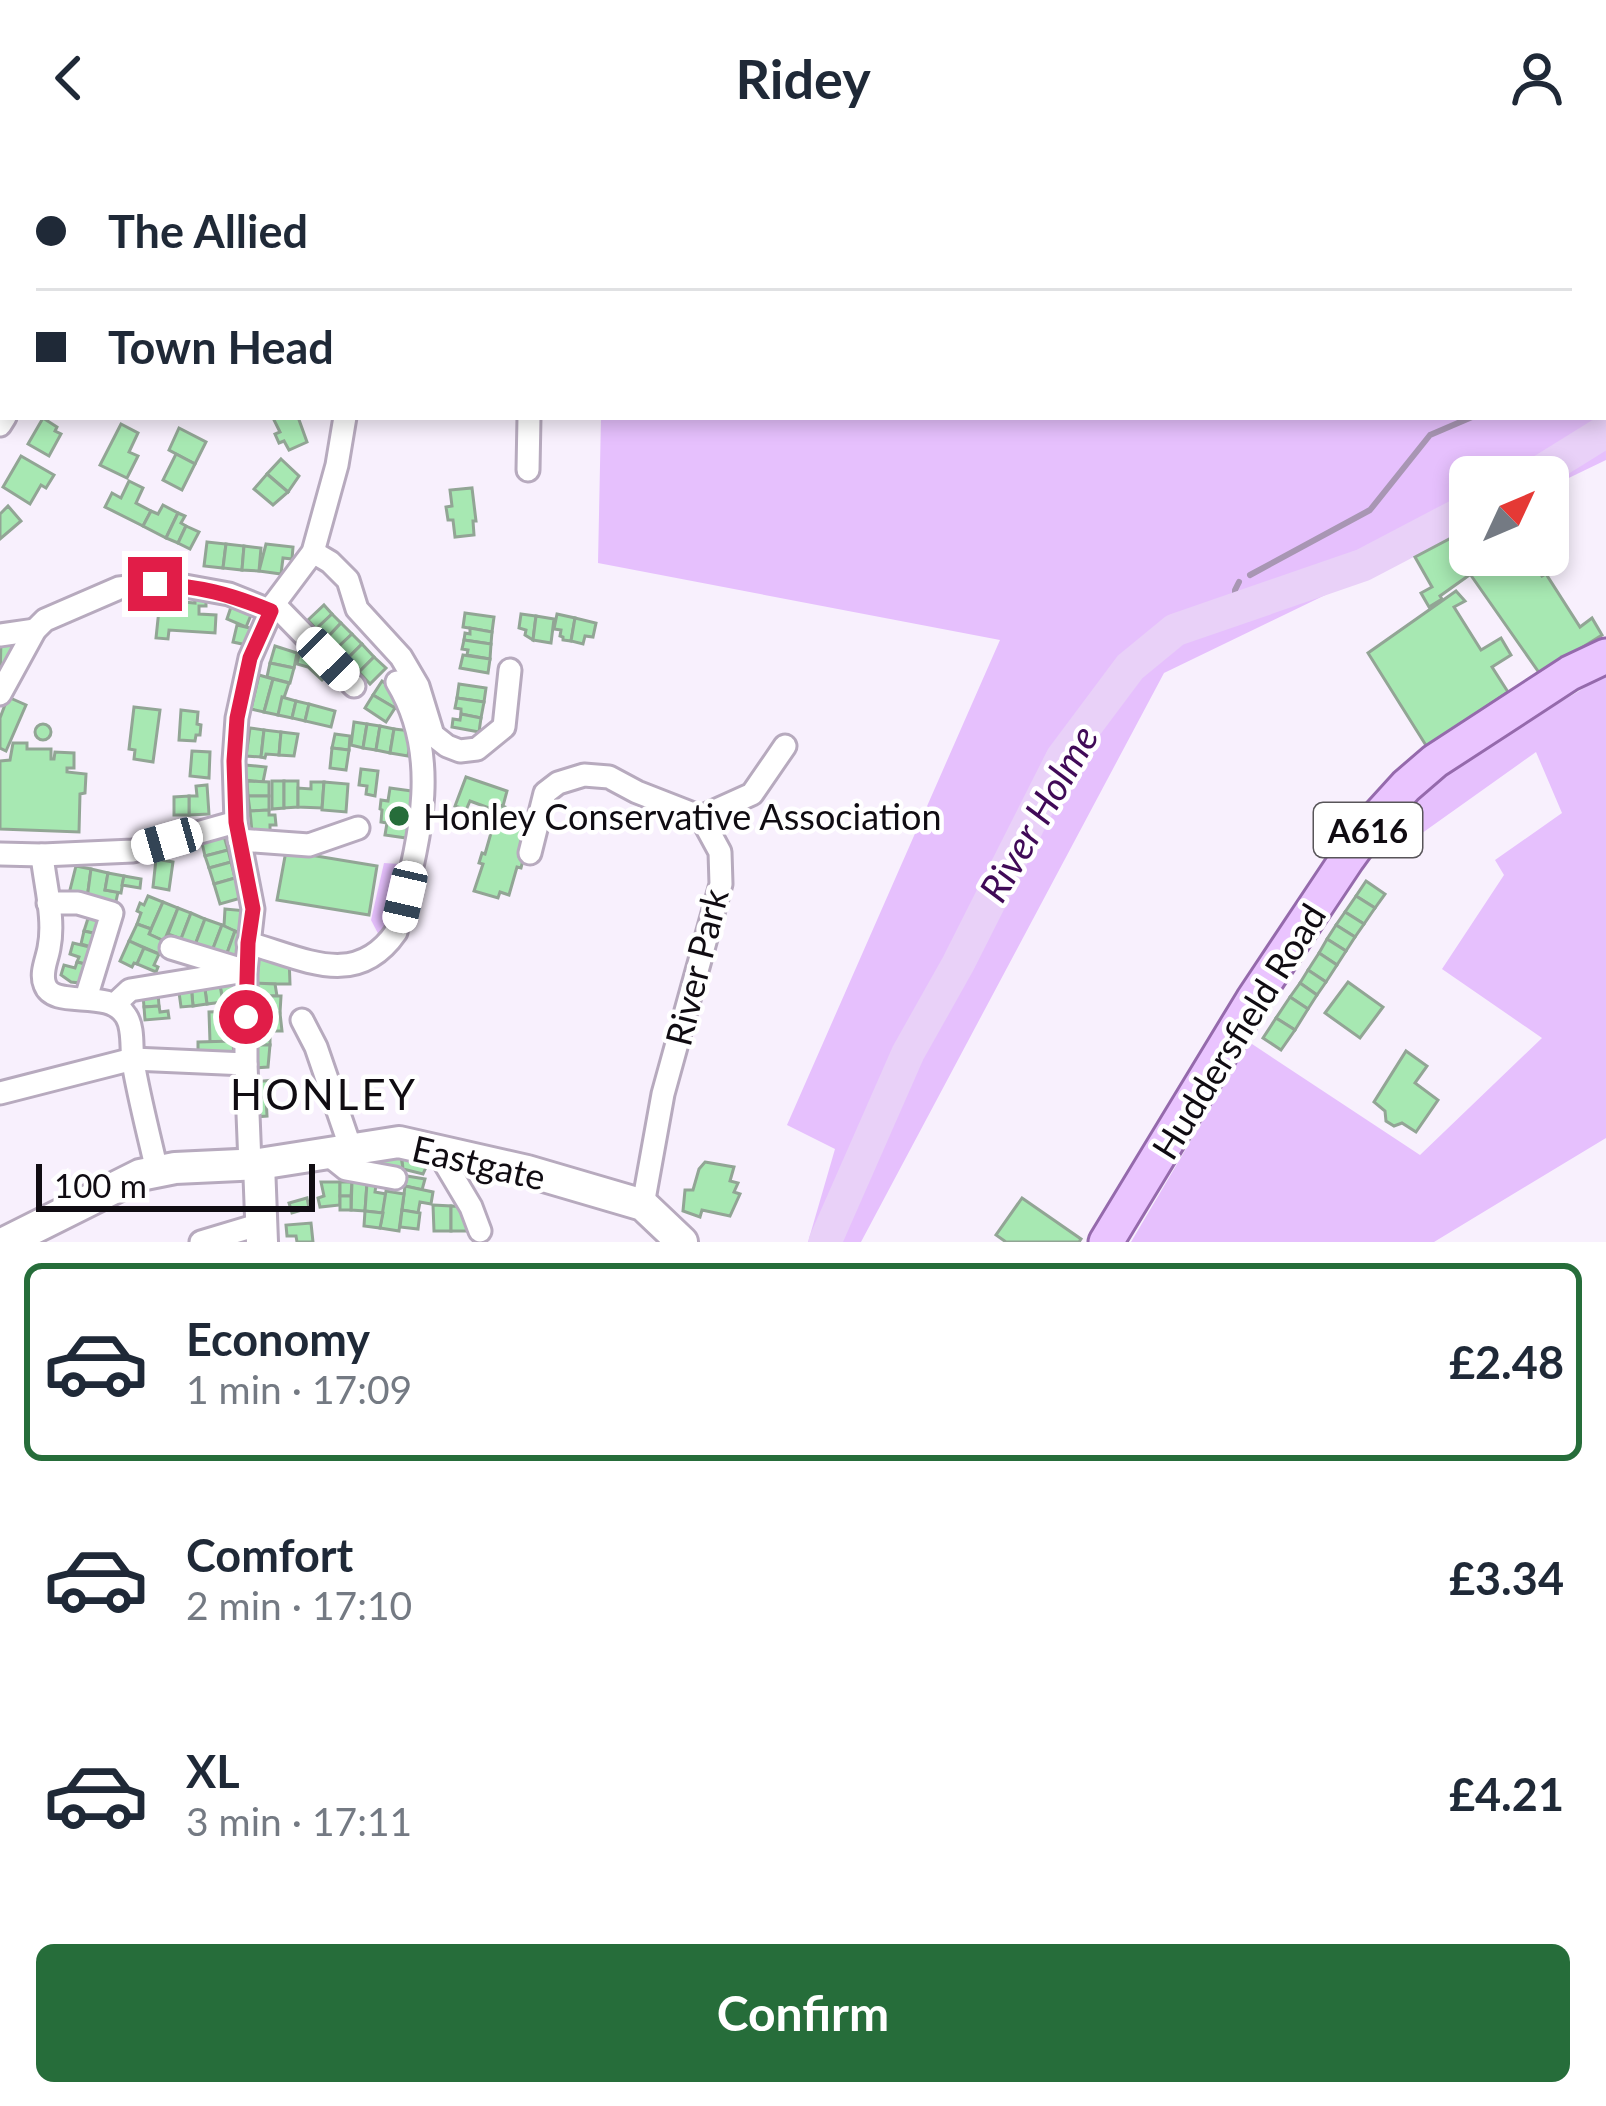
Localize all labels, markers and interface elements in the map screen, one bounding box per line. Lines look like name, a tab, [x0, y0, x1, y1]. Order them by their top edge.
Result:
icon: back	[36, 45, 102, 111]
icon: person	[1504, 45, 1570, 111]
text: Ridey	[735, 46, 871, 111]
text: The Allied	[108, 204, 308, 258]
text: Town Head	[108, 320, 334, 374]
north arrow	[1449, 456, 1569, 576]
map controls	[1449, 456, 1569, 576]
route end	[128, 557, 182, 611]
car	[290, 621, 366, 697]
water label: River Holme	[969, 717, 1107, 909]
place label: Honley Conservative Association	[423, 794, 941, 838]
marker: Honley Conservative Association	[386, 803, 412, 829]
road number: A616	[1314, 803, 1422, 857]
car	[127, 814, 207, 868]
car	[379, 858, 431, 936]
street label: River Park	[655, 883, 737, 1050]
street label: Huddersfield Road	[1142, 895, 1334, 1167]
route start	[219, 990, 273, 1044]
district label: HONLEY	[230, 1069, 418, 1119]
street label: Eastgate	[408, 1125, 550, 1199]
scale bar	[36, 1158, 315, 1211]
text: 100 m	[54, 1165, 147, 1205]
icon: car	[42, 1308, 150, 1416]
text: Economy	[186, 1312, 370, 1366]
text: £2.48	[1449, 1335, 1564, 1389]
text: 1 min · 17:09	[186, 1366, 412, 1412]
icon: car	[42, 1524, 150, 1632]
text: Comfort	[186, 1528, 353, 1582]
text: £3.34	[1449, 1551, 1564, 1605]
text: 2 min · 17:10	[186, 1582, 412, 1628]
icon: car	[42, 1740, 150, 1848]
text: XL	[186, 1744, 240, 1798]
text: £4.21	[1449, 1767, 1564, 1821]
text: 3 min · 17:11	[186, 1798, 412, 1844]
button: Confirm	[36, 1944, 1570, 2082]

